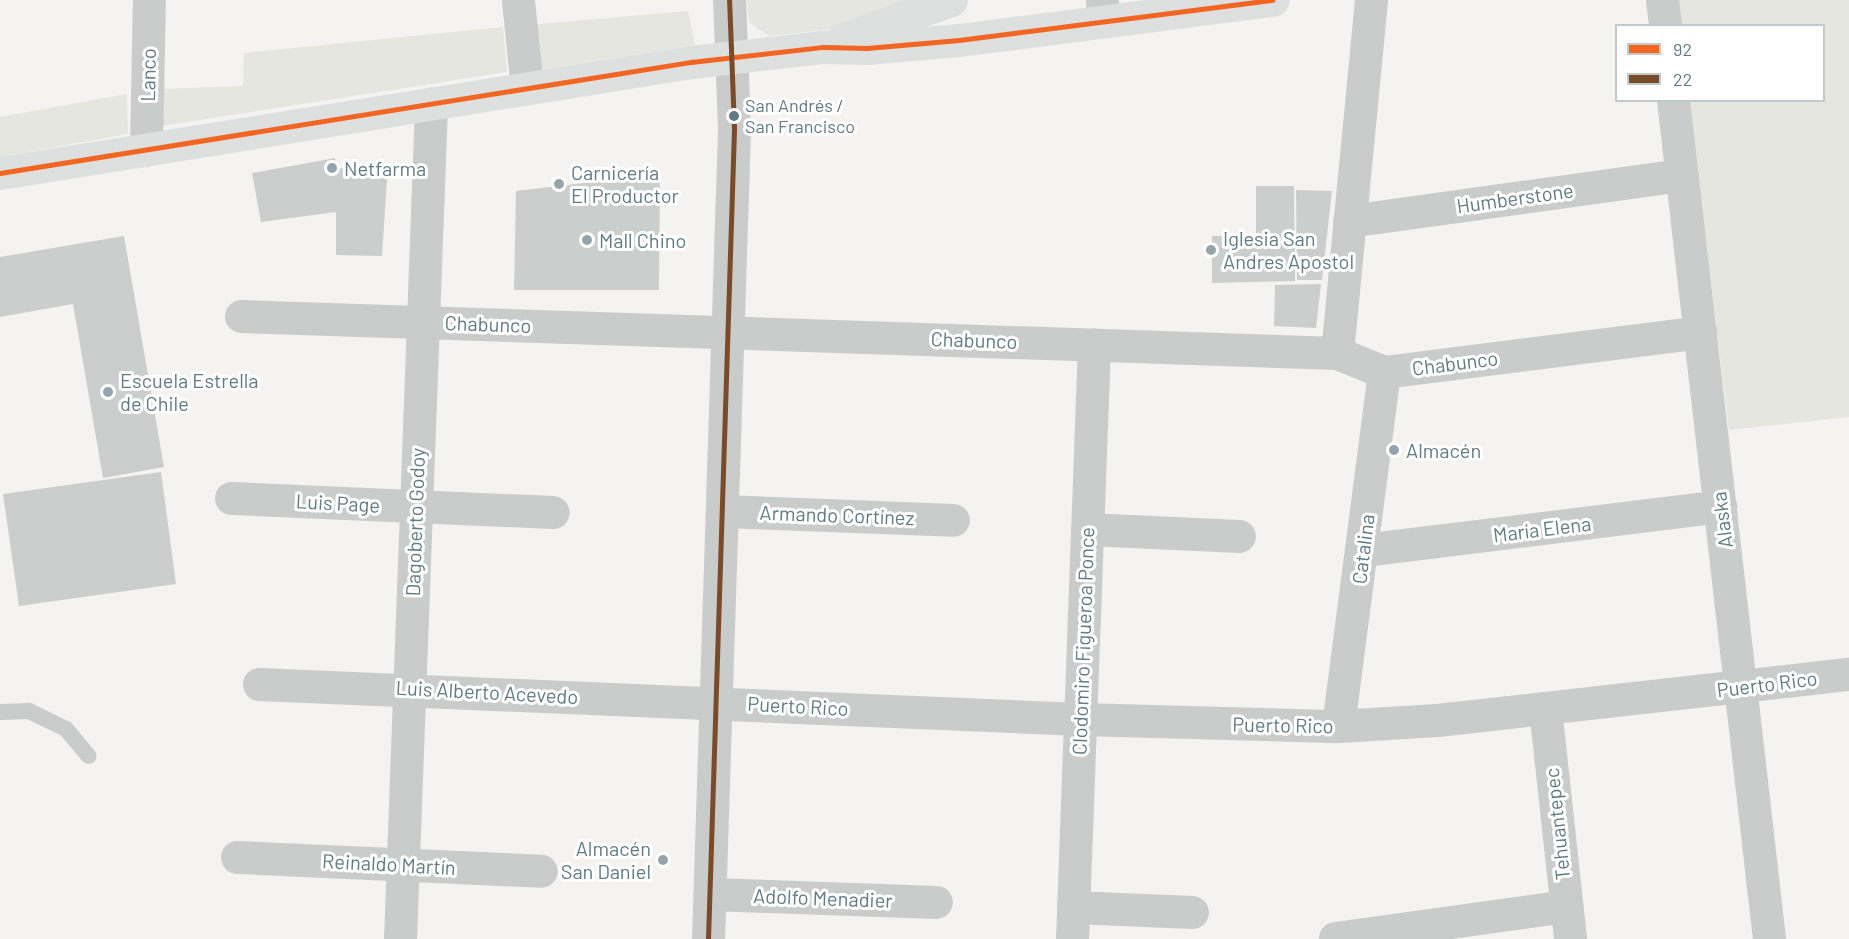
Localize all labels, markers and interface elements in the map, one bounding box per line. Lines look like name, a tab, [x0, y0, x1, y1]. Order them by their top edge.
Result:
legend	[1615, 24, 1825, 102]
text: 92	[1673, 38, 1692, 60]
street label: Lanco	[136, 48, 160, 102]
text: 22	[1673, 68, 1692, 90]
place label: San Andrés / San Francisco	[745, 95, 855, 138]
marker: San Andrés / San Francisco	[728, 110, 740, 122]
place label: Netfarma	[344, 156, 426, 180]
place label: Carnicería El Productor	[571, 160, 679, 207]
marker: Netfarma	[325, 161, 339, 175]
marker: Carnicería El Productor	[552, 177, 566, 191]
street label: Humberstone	[1455, 178, 1575, 218]
place label: Iglesia San Andres Apostol	[1223, 226, 1354, 273]
place label: Mall Chino	[599, 228, 686, 252]
marker: Mall Chino	[580, 233, 594, 247]
marker: Iglesia San Andres Apostol	[1204, 243, 1218, 257]
street label: Chabunco	[444, 310, 532, 338]
street label: Chabunco	[930, 326, 1018, 354]
street label: Chabunco	[1411, 346, 1499, 380]
place label: Escuela Estrella de Chile	[120, 368, 259, 415]
marker: Escuela Estrella de Chile	[101, 385, 115, 399]
place label: Almacén	[1406, 438, 1481, 462]
marker: Almacén	[1387, 443, 1401, 457]
street label: Dagoberto Godoy	[400, 447, 430, 597]
street label: Luis Page	[295, 489, 381, 517]
street label: Alaska	[1707, 490, 1737, 550]
street label: Armando Cortínez	[759, 500, 915, 530]
street label: María Elena	[1492, 511, 1592, 547]
street label: Catalina	[1347, 513, 1379, 585]
street label: Clodomiro Figueroa Ponce	[1067, 527, 1099, 755]
street label: Puerto Rico	[1715, 666, 1819, 702]
street label: Luis Alberto Acevedo	[395, 675, 579, 709]
street label: Puerto Rico	[747, 691, 849, 721]
street label: Puerto Rico	[1232, 712, 1334, 738]
street label: Tehuantepec	[1539, 767, 1575, 881]
place label: Almacén San Daniel	[561, 837, 651, 884]
street label: Reinaldo Martín	[322, 849, 456, 879]
marker: Almacén San Daniel	[656, 853, 670, 867]
street label: Adolfo Menadier	[753, 884, 893, 912]

